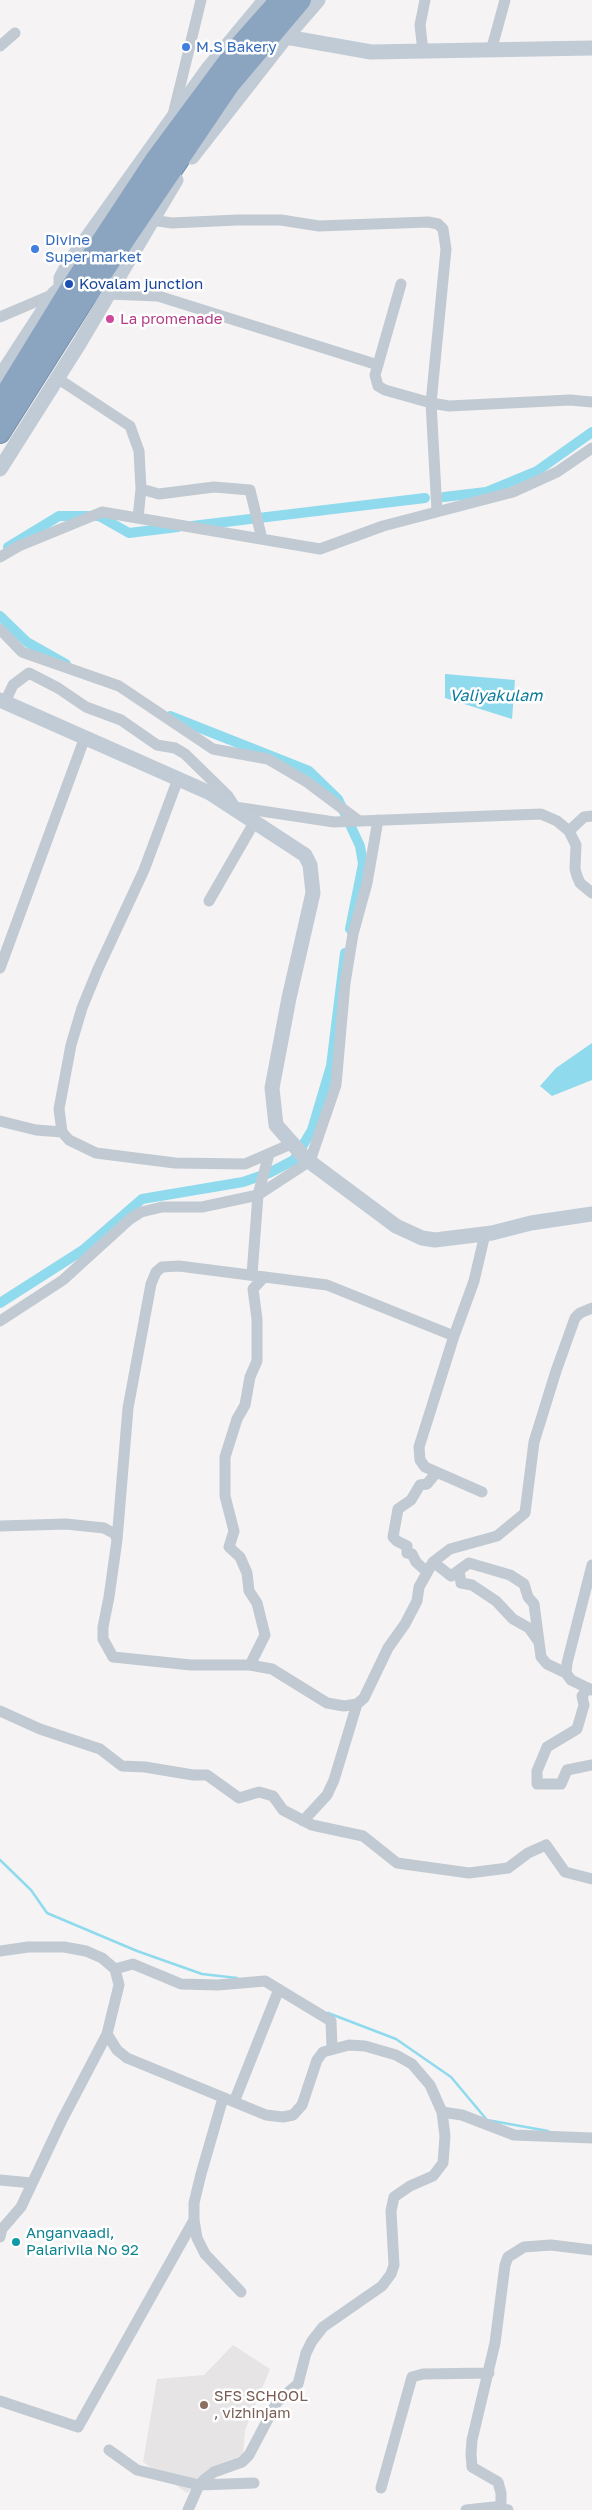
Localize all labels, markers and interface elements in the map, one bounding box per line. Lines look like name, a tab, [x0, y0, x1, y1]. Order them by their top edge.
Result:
place label: M.S Bakery	[196, 38, 277, 56]
marker: M.S Bakery	[180, 41, 192, 53]
place label: Divine Super market	[45, 231, 142, 266]
marker: Divine Super market	[29, 243, 41, 255]
place label: Kovalam junction	[79, 275, 203, 293]
marker: Kovalam junction	[63, 278, 75, 290]
place label: La promenade	[120, 310, 222, 328]
marker: La promenade	[104, 313, 116, 325]
water label: Valiyakulam	[450, 686, 542, 706]
place label: Anganvaadi, Palarivila No 92	[26, 2224, 139, 2259]
marker: Anganvaadi, Palarivila No 92	[10, 2236, 22, 2248]
place label: SFS SCHOOL , vizhinjam	[214, 2387, 308, 2422]
marker: SFS SCHOOL , vizhinjam	[198, 2399, 210, 2411]

